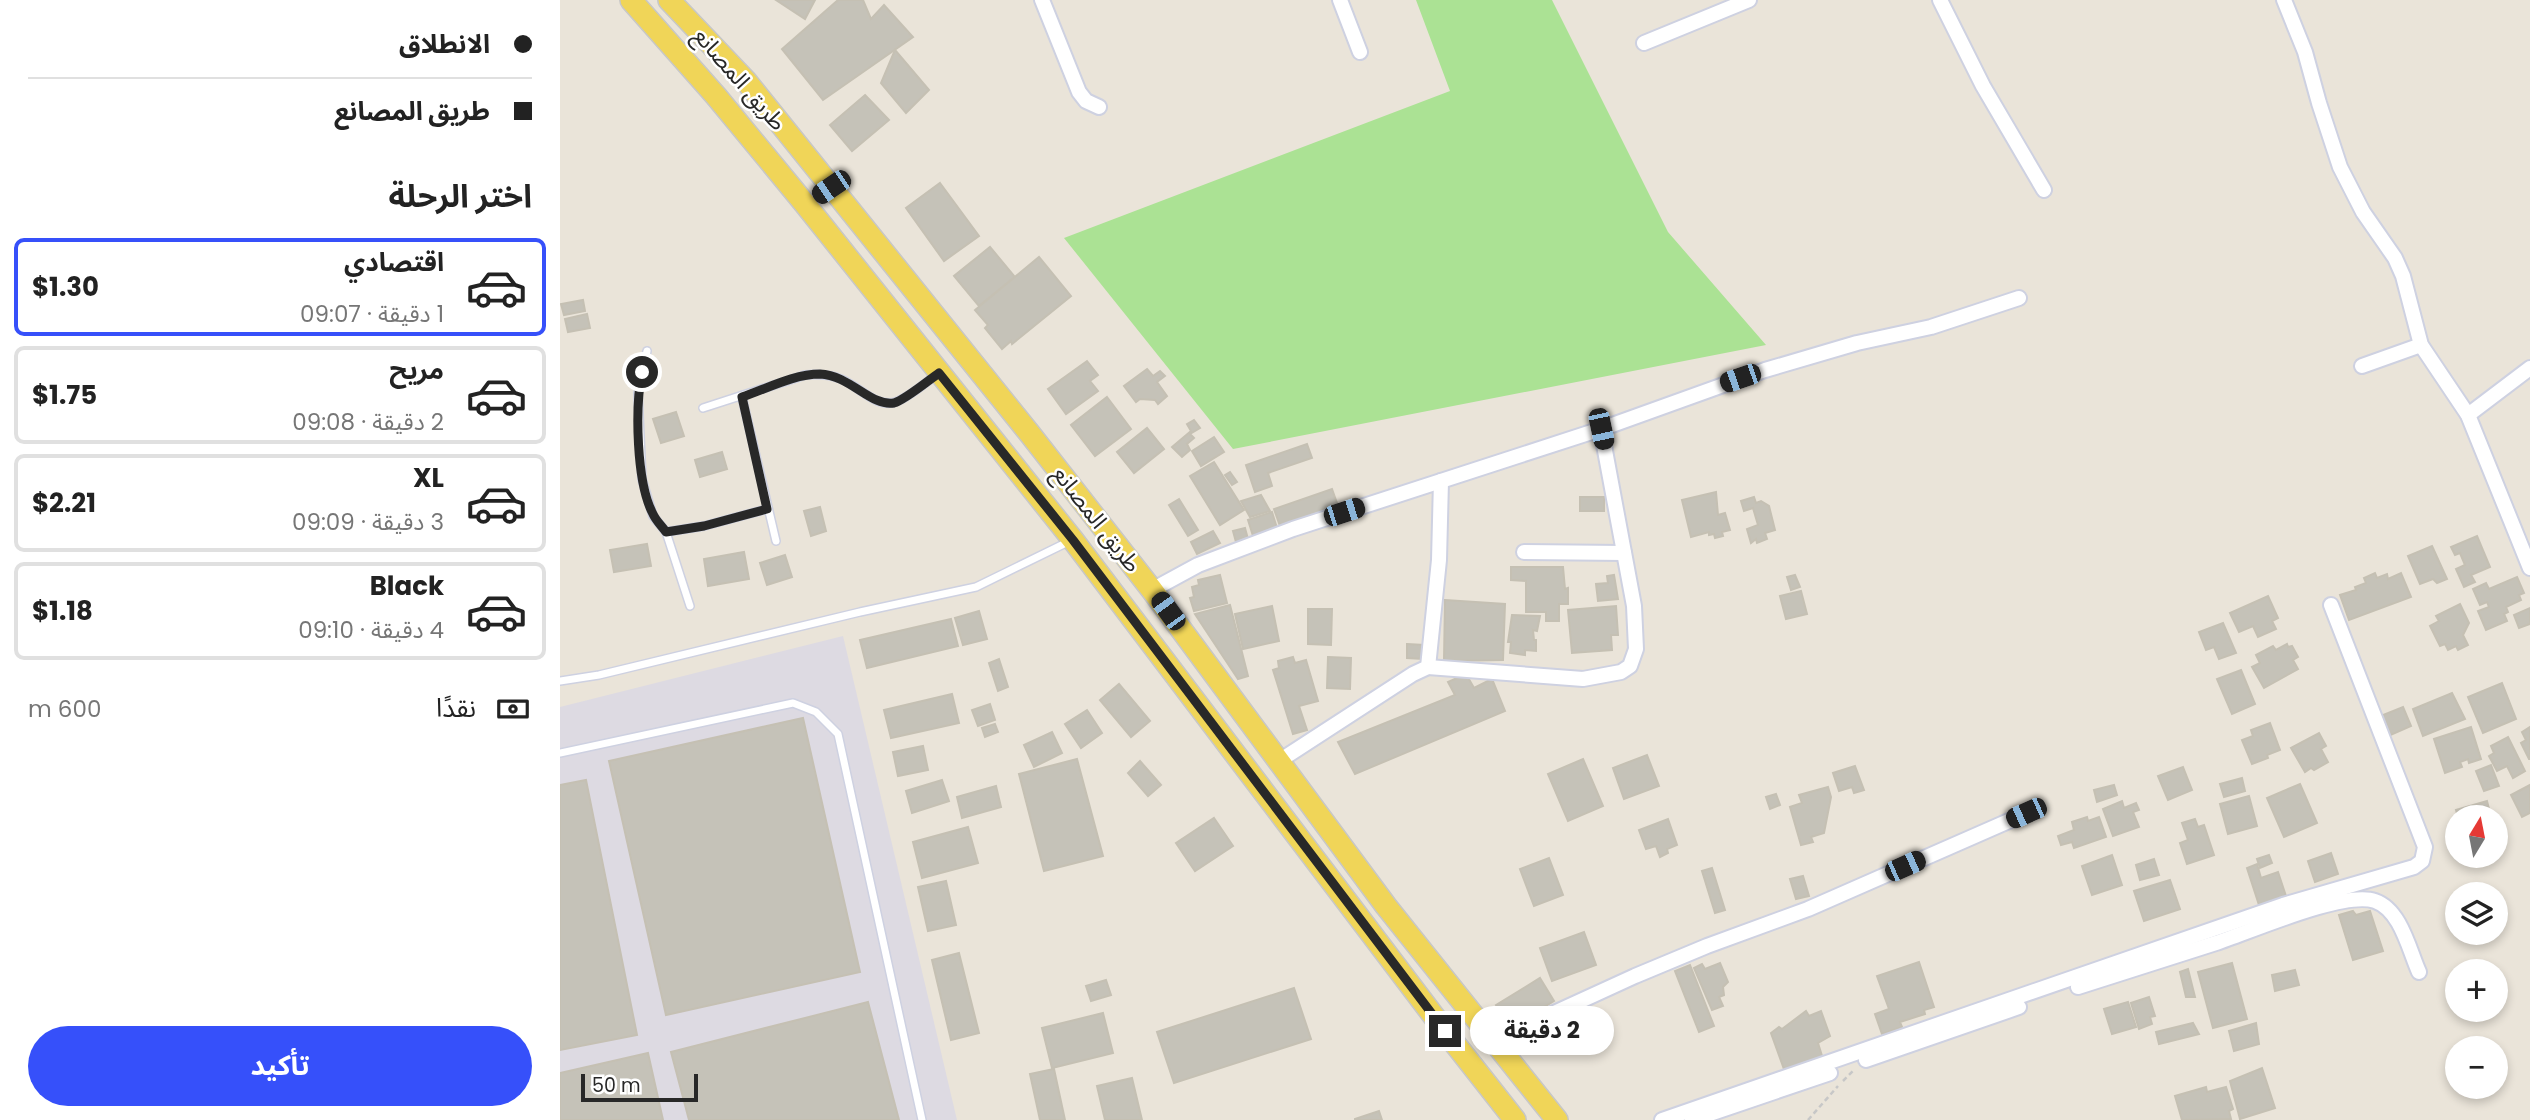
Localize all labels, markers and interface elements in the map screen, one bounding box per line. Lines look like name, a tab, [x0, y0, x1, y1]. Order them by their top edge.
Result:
street label: طريق المصانع	[685, 20, 794, 138]
text: الانطلاق	[399, 26, 490, 62]
text: طريق المصانع	[334, 93, 490, 129]
car	[808, 167, 855, 207]
text: اختر الرحلة	[389, 173, 532, 218]
text: اقتصادي	[344, 244, 444, 280]
icon: car	[465, 256, 528, 319]
text: $1.30	[32, 269, 99, 305]
text: 1 دقيقة · 09:07	[300, 298, 444, 330]
text: مريح	[389, 352, 444, 388]
route start	[626, 356, 658, 388]
car	[1717, 361, 1764, 395]
icon: car	[465, 364, 528, 427]
text: $1.75	[32, 377, 97, 413]
text: 2 دقيقة · 09:08	[292, 406, 444, 438]
car	[1587, 406, 1616, 452]
street label: طريق المصانع	[1044, 459, 1149, 580]
text: XL	[413, 460, 444, 496]
icon: car	[465, 472, 528, 535]
text: $2.21	[32, 485, 96, 521]
car	[1321, 496, 1368, 528]
text: 3 دقيقة · 09:09	[292, 506, 444, 538]
text: Black	[370, 568, 444, 604]
icon: car	[465, 580, 528, 643]
car	[1148, 588, 1189, 634]
text: $1.18	[32, 593, 93, 629]
text: 4 دقيقة · 09:10	[298, 614, 444, 646]
text: نقدًا	[436, 690, 476, 726]
icon: cash	[494, 690, 532, 728]
text: 600 m	[28, 693, 101, 725]
car	[2003, 795, 2050, 831]
north arrow	[2445, 805, 2508, 868]
map controls	[2445, 805, 2508, 1099]
car	[1882, 848, 1929, 884]
button: layers	[2445, 882, 2508, 945]
button: +	[2445, 959, 2508, 1022]
callout: 2 دقيقة	[1470, 1006, 1613, 1056]
text: 2 دقيقة	[1504, 1014, 1580, 1046]
route end	[1429, 1015, 1461, 1047]
button: تأكيد	[28, 1026, 532, 1106]
button: −	[2445, 1036, 2508, 1099]
scale bar	[581, 1071, 698, 1103]
text: 50 m	[592, 1072, 641, 1099]

